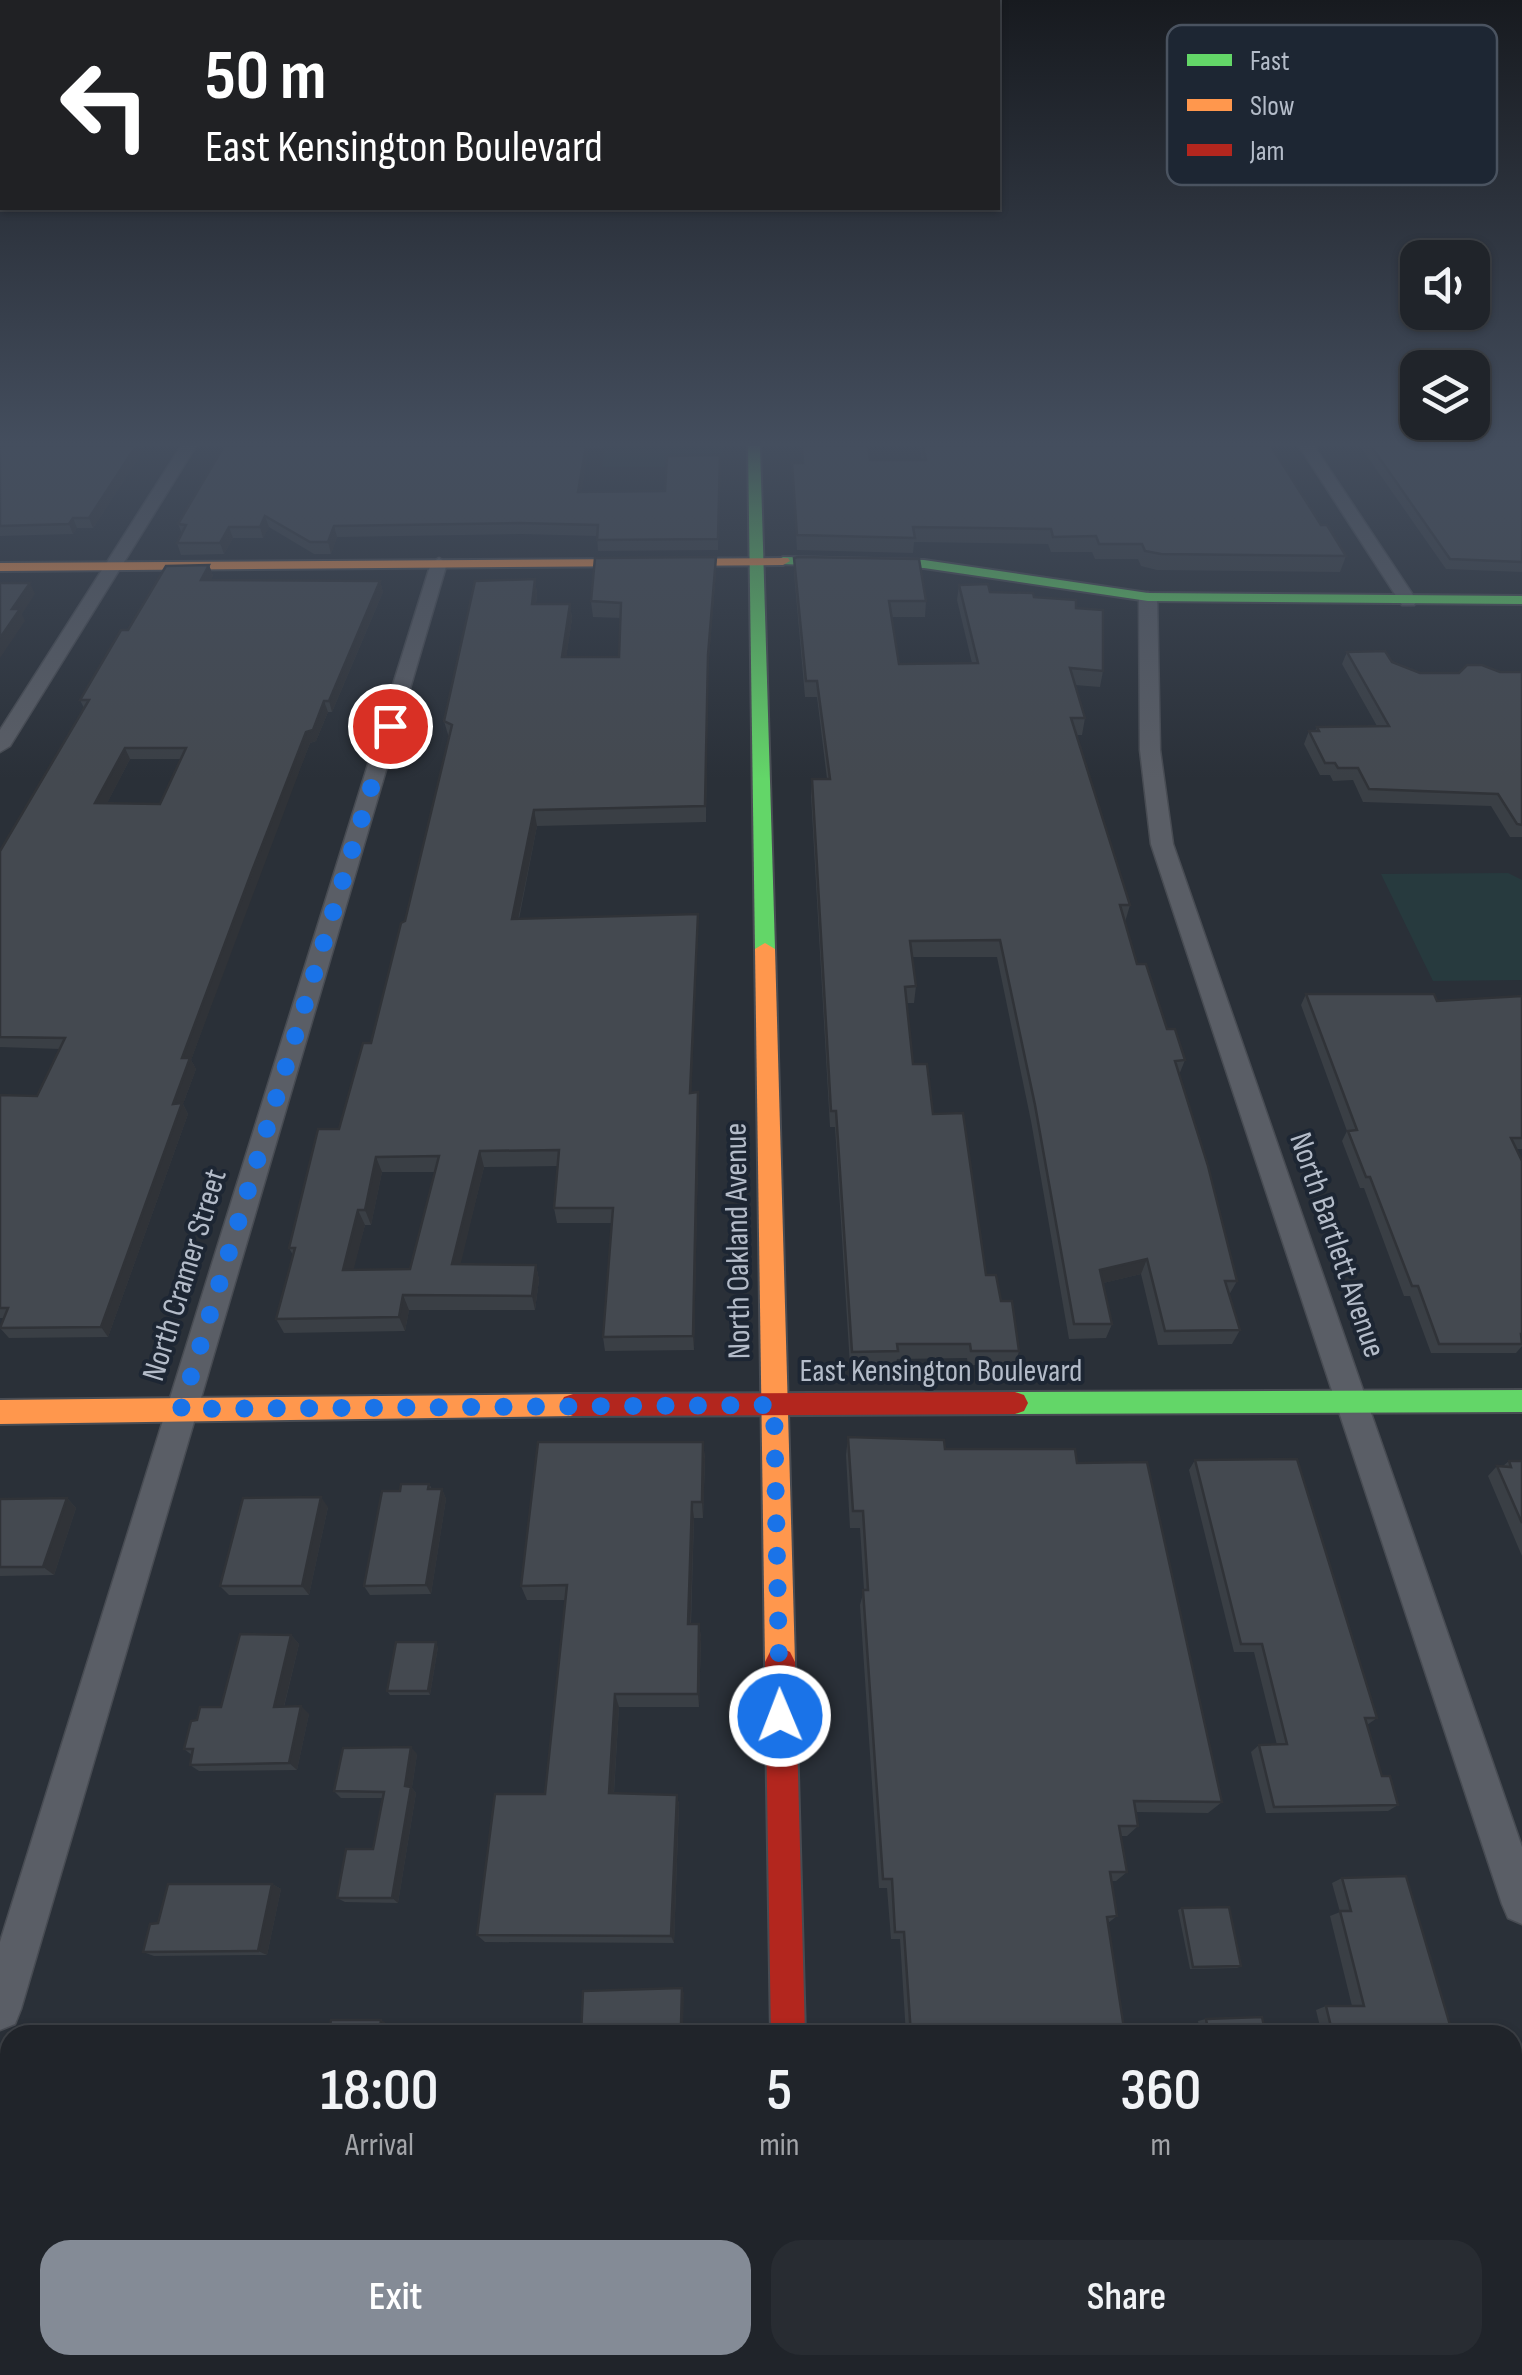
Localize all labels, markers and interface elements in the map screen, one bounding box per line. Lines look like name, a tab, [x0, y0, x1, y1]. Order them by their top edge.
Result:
legend	[1167, 25, 1497, 185]
text: 50 m	[205, 35, 326, 119]
icon: left	[40, 40, 170, 170]
text: Fast	[1250, 45, 1289, 78]
text: Slow	[1250, 90, 1295, 123]
text: East Kensington Boulevard	[205, 120, 603, 175]
text: Jam	[1249, 135, 1285, 168]
map controls	[1400, 240, 1490, 440]
button: sound	[1400, 240, 1490, 330]
button: layers	[1400, 350, 1490, 440]
pin	[348, 684, 433, 769]
icon: arrive	[363, 699, 418, 754]
street label: North Oakland Avenue	[716, 1122, 760, 1360]
street label: North Bartlett Avenue	[1280, 1127, 1394, 1363]
street label: North Cramer Street	[134, 1164, 236, 1386]
street label: East Kensington Boulevard	[800, 1352, 1082, 1391]
position arrow	[728, 1664, 832, 1768]
text: 18:00	[321, 2055, 439, 2127]
text: 5	[767, 2055, 792, 2127]
text: 360	[1120, 2055, 1201, 2127]
text: Arrival	[345, 2126, 414, 2165]
text: min	[759, 2126, 799, 2165]
text: m	[1150, 2126, 1171, 2165]
button: Exit	[40, 2240, 751, 2355]
button: Share	[771, 2240, 1482, 2355]

